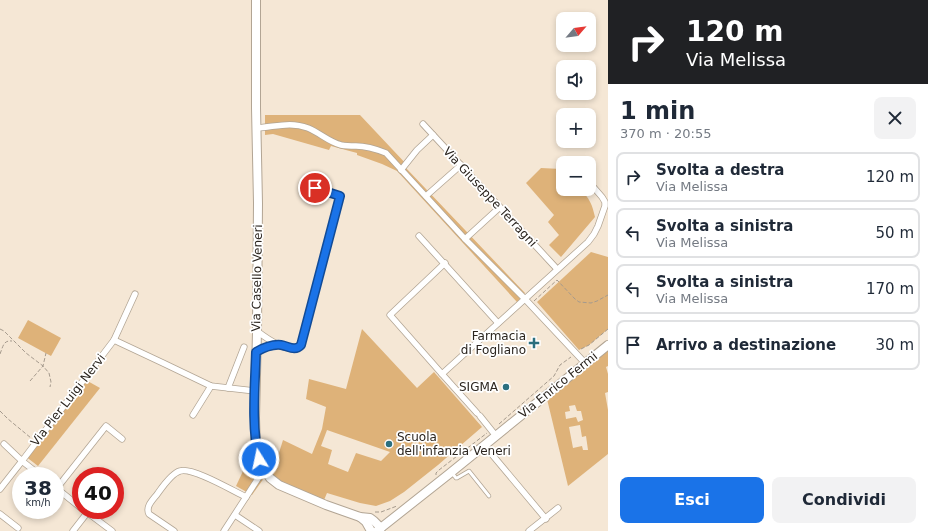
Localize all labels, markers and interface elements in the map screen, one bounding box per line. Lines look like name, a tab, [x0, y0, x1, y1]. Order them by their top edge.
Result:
north arrow	[556, 12, 596, 52]
map controls	[556, 12, 596, 196]
text: 120 m	[686, 15, 783, 48]
icon: right	[620, 16, 672, 68]
text: Via Melissa	[686, 49, 786, 70]
button: sound	[556, 60, 596, 100]
text: 1 min	[620, 97, 695, 125]
button: close	[874, 97, 916, 139]
button: +	[556, 108, 596, 148]
text: 370 m · 20:55	[620, 126, 711, 141]
street label: Via Giuseppe Terragni	[440, 144, 540, 250]
button: −	[556, 156, 596, 196]
text: Svolta a destra	[656, 161, 784, 179]
icon: right	[622, 166, 644, 188]
text: 120 m	[866, 168, 914, 186]
pin	[298, 171, 332, 205]
icon: arrive	[304, 177, 326, 199]
text: Via Melissa	[656, 179, 728, 194]
text: Svolta a sinistra	[656, 217, 793, 235]
icon: left	[622, 222, 644, 244]
street label: Via Casello Veneri	[249, 224, 265, 332]
text: 50 m	[876, 224, 914, 242]
text: Via Melissa	[656, 235, 728, 250]
text: Svolta a sinistra	[656, 273, 793, 291]
icon: left	[622, 278, 644, 300]
text: 170 m	[866, 280, 914, 298]
text: Via Melissa	[656, 291, 728, 306]
place label: Farmacia di Fogliano	[461, 329, 526, 357]
icon: arrive	[622, 334, 644, 356]
text: Arrivo a destinazione	[656, 336, 836, 354]
text: 30 m	[876, 336, 914, 354]
marker: Farmacia di Fogliano	[529, 338, 539, 348]
street label: Via Enrico Fermi	[516, 349, 600, 421]
street label: Via Pier Luigi Nervi	[28, 351, 108, 449]
place label: SIGMA	[459, 380, 499, 394]
marker: SIGMA	[501, 382, 511, 392]
place label: Scuola dell'infanzia Veneri	[397, 430, 511, 458]
position arrow	[238, 438, 280, 480]
marker: Scuola dell'infanzia Veneri	[384, 439, 394, 449]
speed limit sign: 40	[72, 467, 124, 519]
text: 38	[24, 476, 52, 500]
button: Esci	[620, 477, 764, 523]
button: Condividi	[772, 477, 916, 523]
text: km/h	[25, 497, 51, 508]

